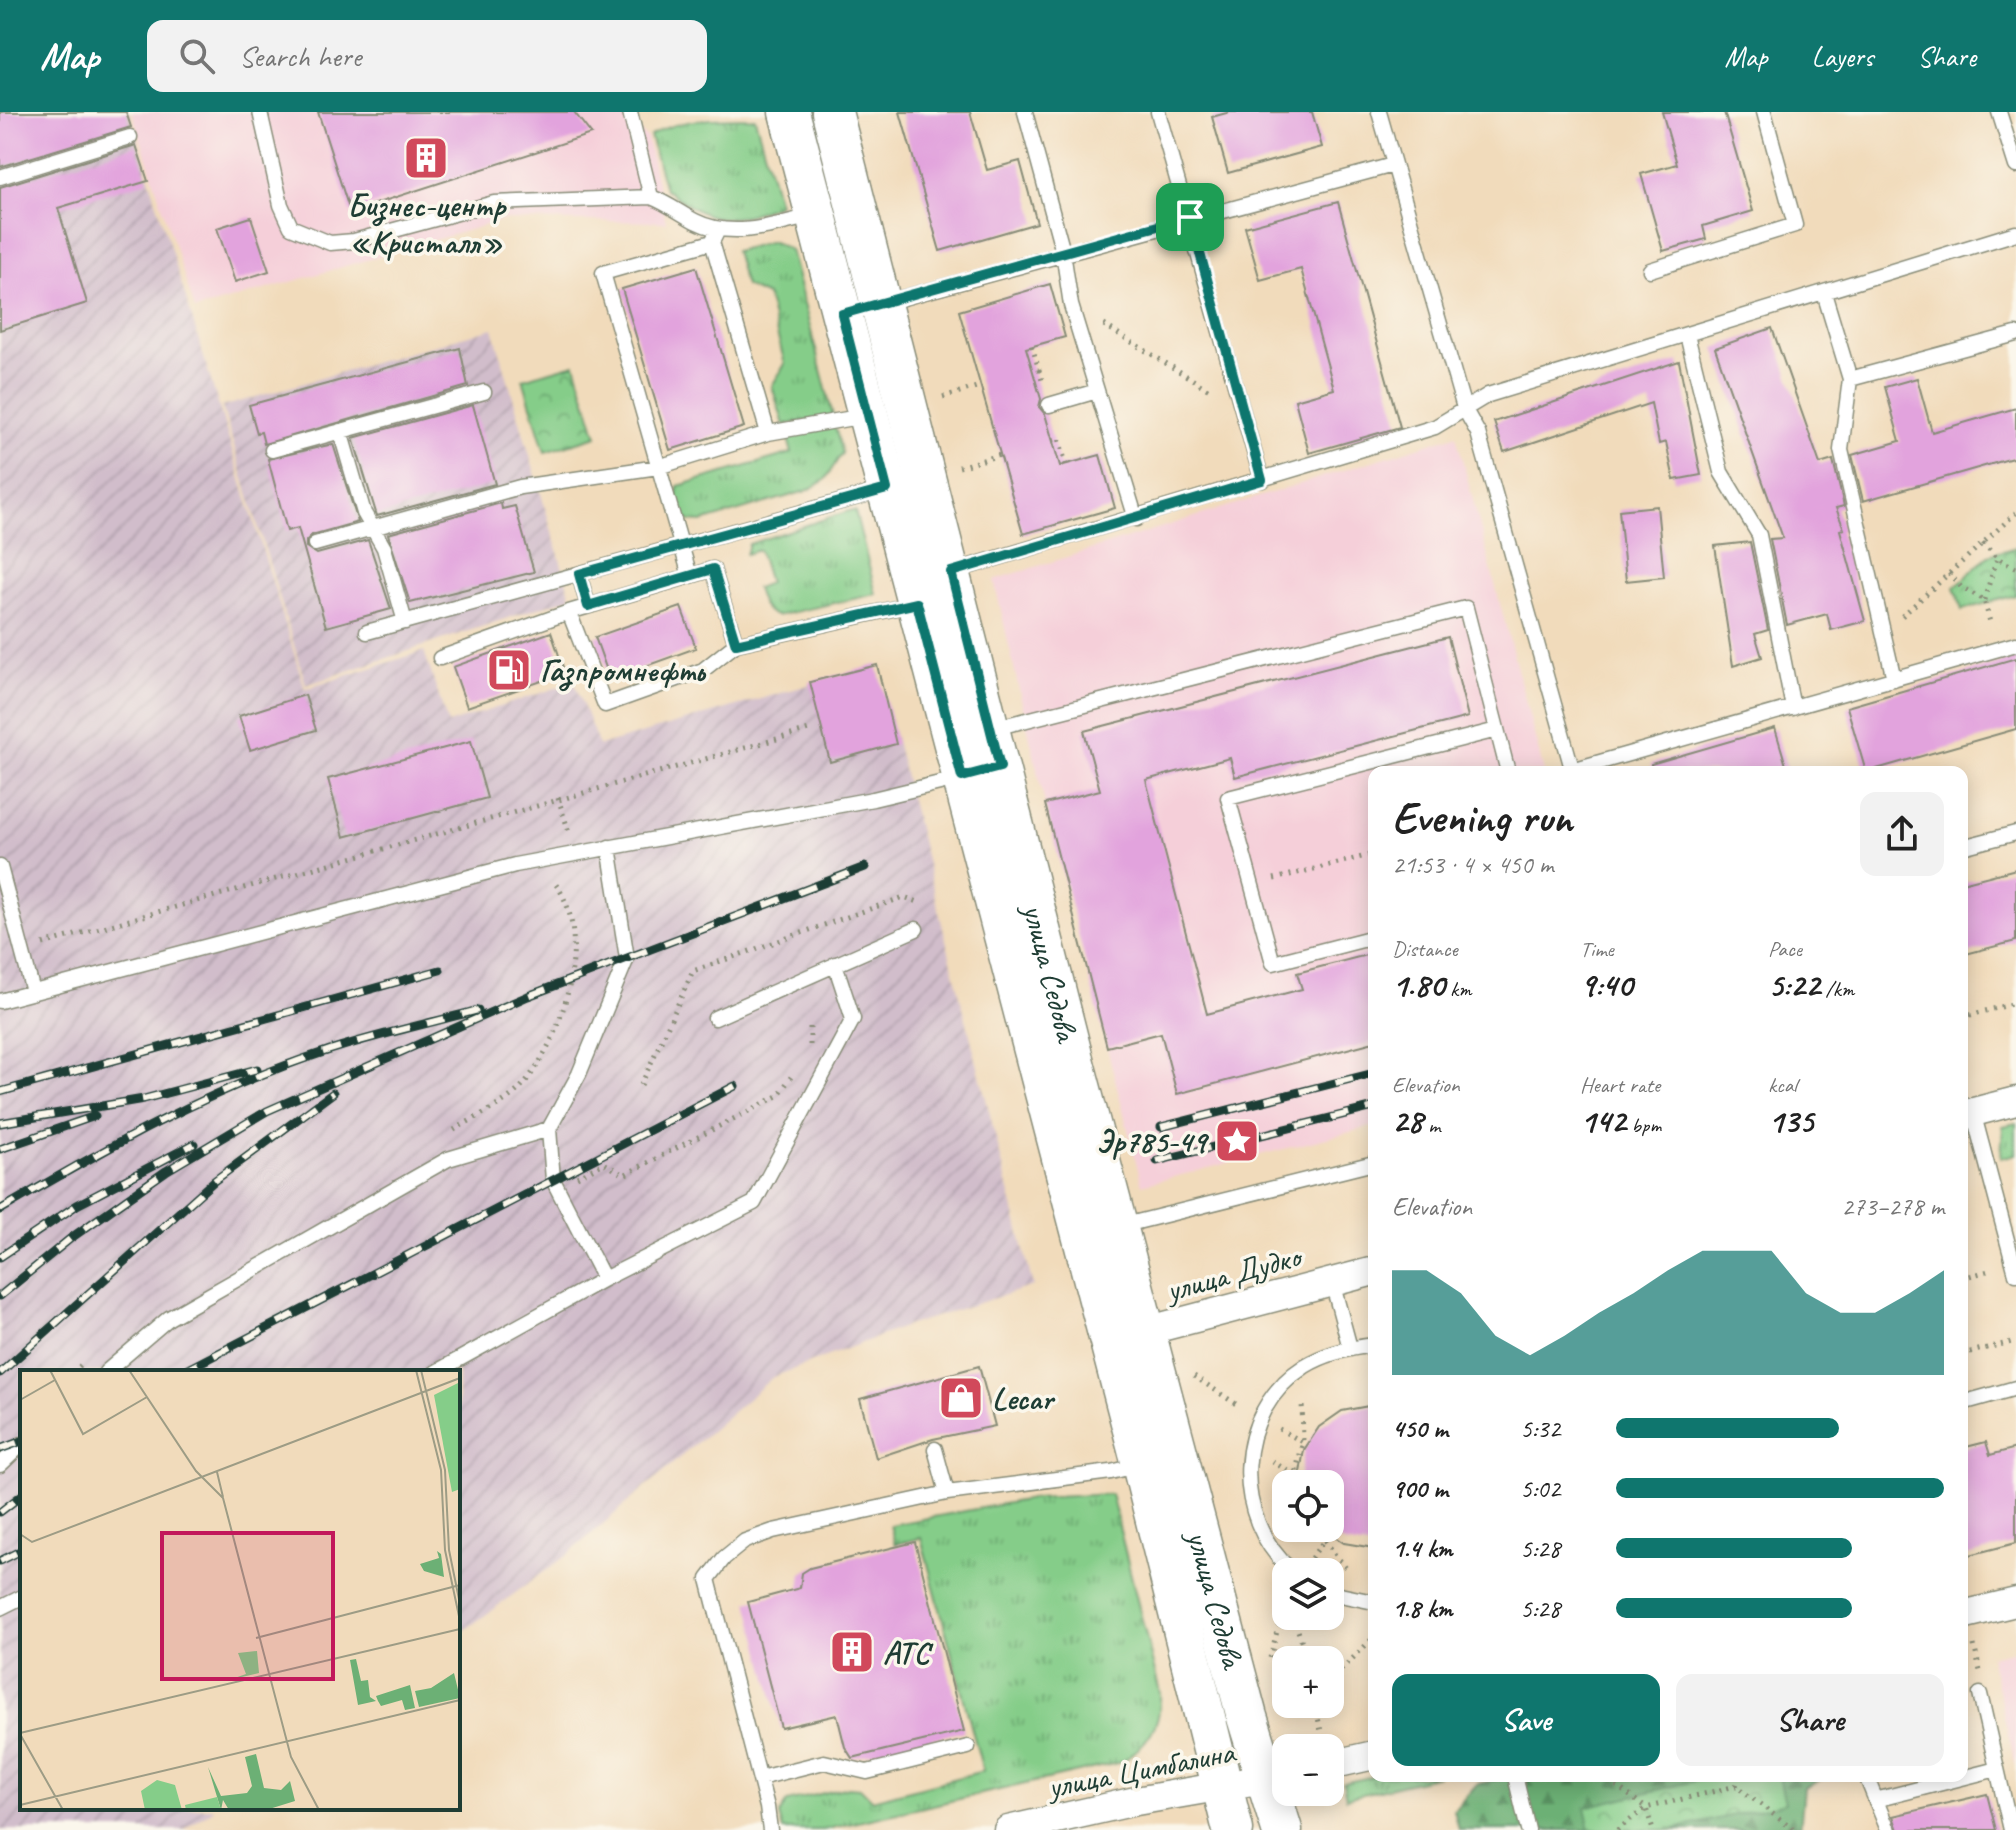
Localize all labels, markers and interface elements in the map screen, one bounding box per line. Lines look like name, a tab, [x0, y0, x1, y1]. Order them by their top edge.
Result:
search box	[147, 20, 707, 92]
text: Map	[40, 33, 99, 80]
icon: search	[175, 34, 219, 78]
text: Search here	[239, 37, 361, 75]
text: Map	[1725, 39, 1768, 74]
text: Layers	[1812, 39, 1873, 74]
text: Share	[1917, 39, 1976, 74]
building icon: Бизнес-центр «Кристалл»	[402, 134, 450, 182]
pin	[1156, 183, 1224, 251]
place label: Бизнес-центр «Кристалл»	[347, 185, 507, 263]
icon: arrive	[1168, 195, 1212, 239]
fuel station icon: Газпромнефть	[485, 646, 533, 694]
place label: Газпромнефть	[540, 650, 707, 692]
text: Evening run	[1392, 790, 1572, 845]
button: share	[1860, 792, 1944, 876]
text: 21:53 · 4 × 450 m	[1392, 848, 1553, 881]
street label: улица Седова	[1013, 898, 1088, 1048]
text: Distance	[1392, 935, 1458, 963]
text: Time	[1580, 935, 1614, 963]
text: Pace	[1768, 935, 1802, 963]
text: 1.80	[1392, 963, 1445, 1006]
text: 9:40	[1580, 963, 1632, 1006]
text: 5:22	[1768, 963, 1820, 1006]
text: km	[1445, 975, 1471, 1003]
text: /km	[1820, 975, 1854, 1003]
text: Elevation	[1392, 1071, 1460, 1099]
text: Heart rate	[1580, 1071, 1660, 1099]
text: kcal	[1768, 1071, 1797, 1099]
text: 28	[1392, 1099, 1423, 1142]
text: 142	[1580, 1099, 1626, 1142]
text: 135	[1768, 1099, 1813, 1142]
text: m	[1423, 1111, 1440, 1139]
text: bpm	[1626, 1111, 1661, 1139]
place icon: Эр785-49	[1213, 1117, 1261, 1165]
place label: Эр785-49	[1096, 1121, 1210, 1162]
text: Elevation	[1392, 1190, 1472, 1223]
text: 273–278 m	[1841, 1190, 1944, 1223]
street label: улица Дудко	[1160, 1235, 1308, 1312]
inset map	[20, 1370, 460, 1810]
shop icon: Lecar	[937, 1374, 985, 1422]
place label: Lecar	[992, 1378, 1056, 1419]
text: 450 m	[1392, 1412, 1448, 1445]
text: 5:32	[1520, 1412, 1560, 1445]
map controls	[1272, 1470, 1344, 1806]
button: locate	[1272, 1470, 1344, 1542]
text: 900 m	[1392, 1472, 1448, 1505]
text: 5:02	[1520, 1472, 1560, 1505]
street label: улица Седова	[1177, 1525, 1254, 1675]
text: 1.4 km	[1392, 1532, 1452, 1565]
text: 5:28	[1520, 1532, 1560, 1565]
button: layers	[1272, 1558, 1344, 1630]
text: 1.8 km	[1392, 1592, 1452, 1625]
text: 5:28	[1520, 1592, 1560, 1625]
building icon: АТС	[828, 1628, 876, 1676]
place label: АТС	[883, 1632, 933, 1673]
button: +	[1272, 1646, 1344, 1718]
button: Save	[1392, 1674, 1660, 1766]
button: Share	[1676, 1674, 1944, 1766]
street label: улица Цимбалина	[1042, 1731, 1240, 1808]
button: −	[1272, 1734, 1344, 1806]

